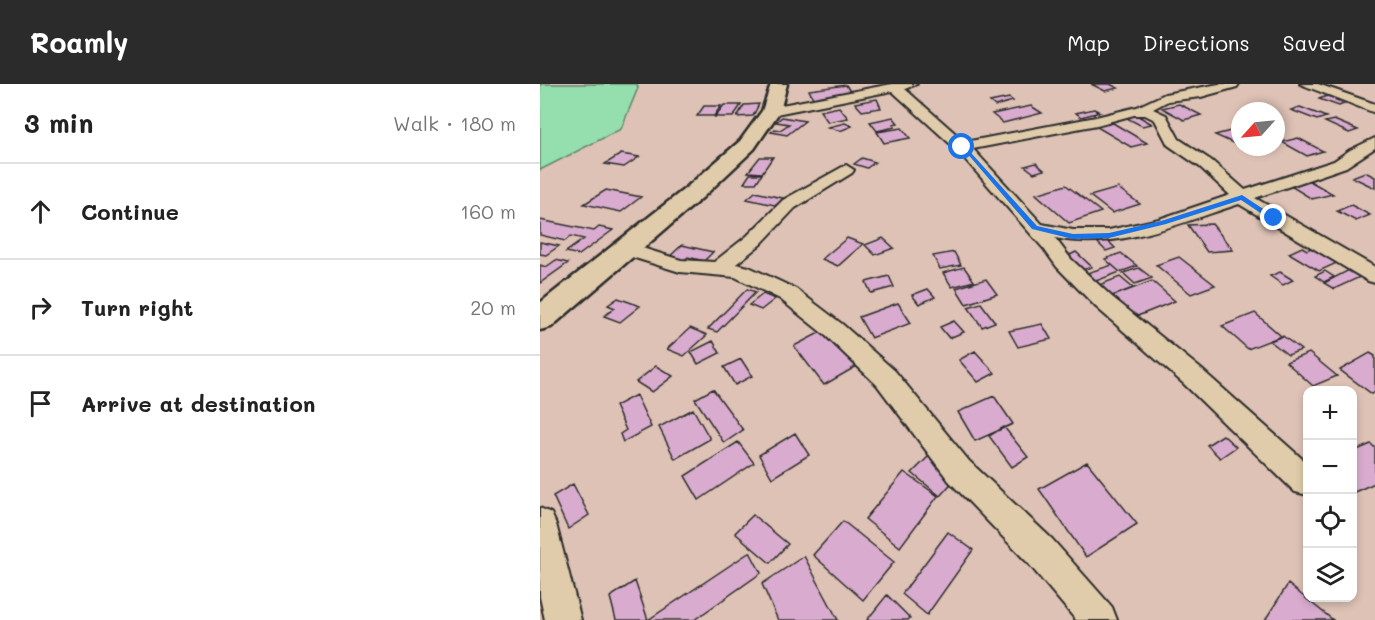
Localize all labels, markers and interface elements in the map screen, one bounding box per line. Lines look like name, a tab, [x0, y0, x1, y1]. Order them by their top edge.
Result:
text: Roamly	[30, 24, 129, 60]
text: Map	[1067, 29, 1110, 56]
text: Directions	[1143, 29, 1250, 56]
text: Saved	[1283, 29, 1345, 56]
north arrow	[1231, 102, 1285, 156]
text: 3 min	[24, 106, 93, 140]
text: Walk · 180 m	[393, 110, 516, 136]
route start	[948, 133, 974, 159]
icon: ahead	[24, 195, 57, 228]
text: Continue	[81, 197, 179, 226]
text: 160 m	[460, 198, 516, 224]
route end	[1260, 204, 1286, 230]
icon: right	[24, 291, 57, 324]
text: Turn right	[81, 293, 193, 322]
text: 20 m	[470, 294, 516, 320]
map controls	[1303, 386, 1357, 602]
button: +	[1303, 386, 1357, 440]
icon: arrive	[24, 387, 57, 420]
text: Arrive at destination	[81, 389, 316, 418]
button: −	[1303, 440, 1357, 494]
button: locate	[1303, 494, 1357, 548]
button: layers	[1303, 548, 1357, 602]

